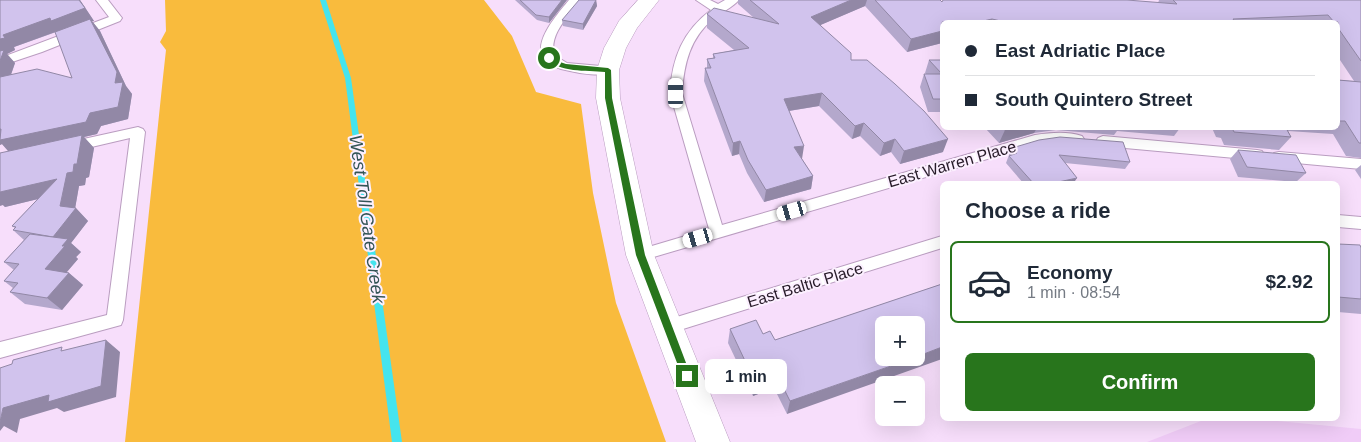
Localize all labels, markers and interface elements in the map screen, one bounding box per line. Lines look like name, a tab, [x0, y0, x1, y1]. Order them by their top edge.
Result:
text: East Adriatic Place	[995, 40, 1165, 61]
route start	[538, 47, 560, 69]
car	[668, 78, 683, 108]
text: South Quintero Street	[995, 89, 1192, 110]
water label: West Toll Gate Creek	[345, 133, 389, 306]
street label: East Warren Place	[886, 138, 1018, 190]
text: Choose a ride	[965, 198, 1110, 223]
car	[775, 200, 808, 222]
car	[681, 227, 714, 249]
street label: East Baltic Place	[745, 259, 865, 311]
icon: car	[967, 260, 1012, 305]
text: Economy	[1027, 262, 1113, 283]
text: $2.92	[1265, 271, 1313, 292]
text: 1 min · 08:54	[1027, 284, 1120, 301]
map controls	[875, 316, 925, 426]
button: +	[875, 316, 925, 366]
button: Confirm	[965, 353, 1315, 411]
callout: 1 min	[704, 358, 787, 394]
route end	[676, 365, 698, 387]
text: 1 min	[725, 368, 767, 385]
button: −	[875, 376, 925, 426]

